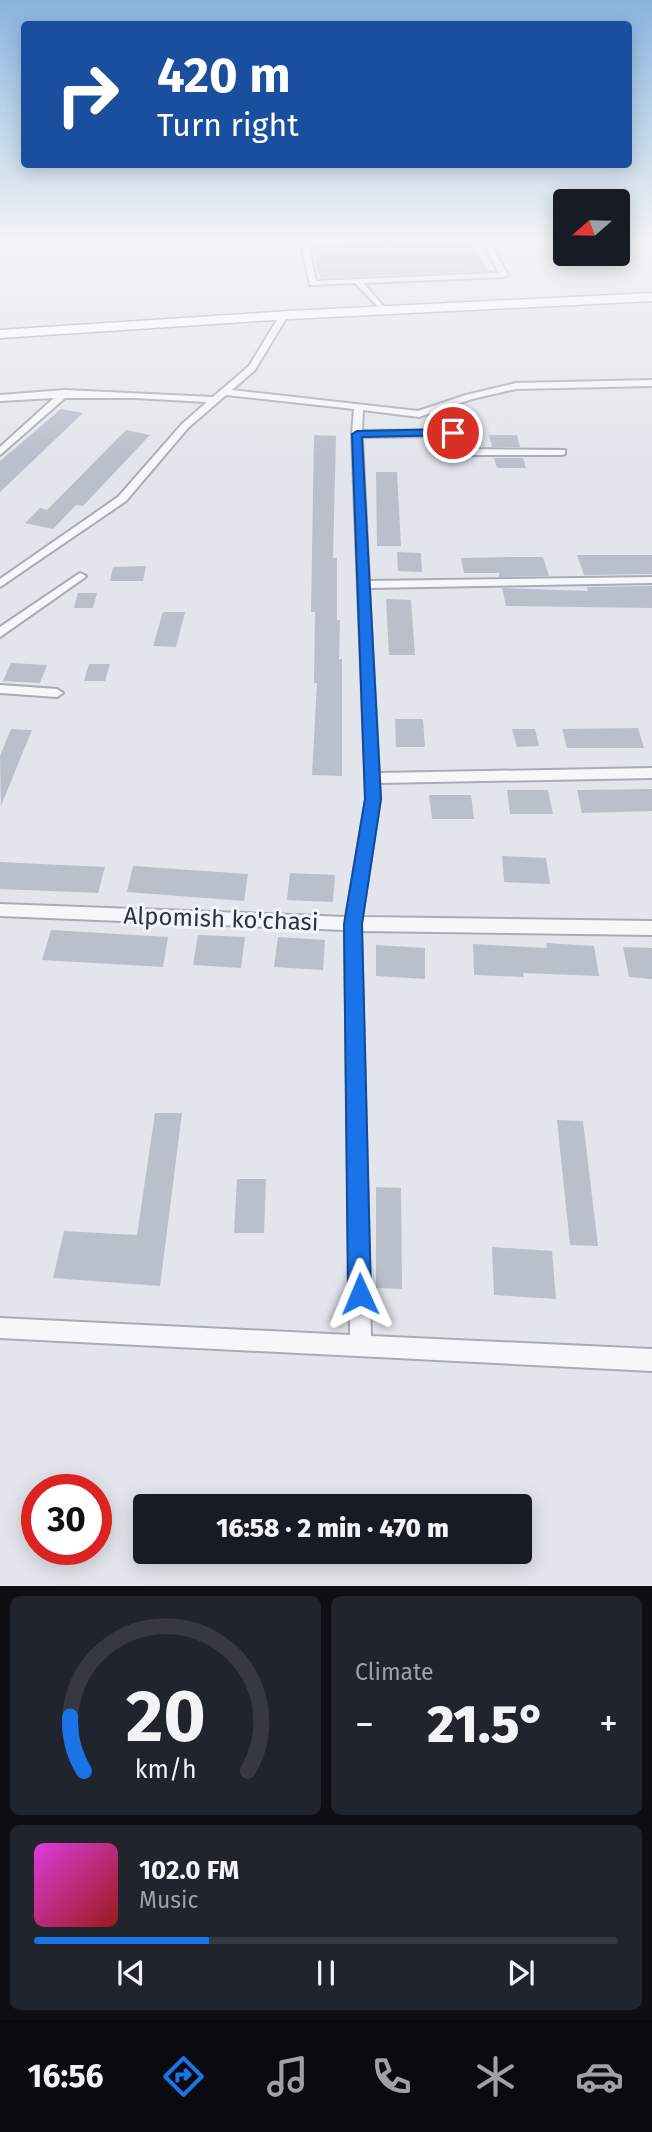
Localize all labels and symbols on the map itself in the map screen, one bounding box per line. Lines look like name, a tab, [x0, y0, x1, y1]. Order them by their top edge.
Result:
north arrow	[553, 189, 630, 266]
pin	[423, 403, 483, 463]
street label: Alpomish ko'chasi	[123, 902, 319, 936]
position arrow	[323, 1257, 397, 1331]
speed limit sign: 30	[21, 1474, 112, 1565]

